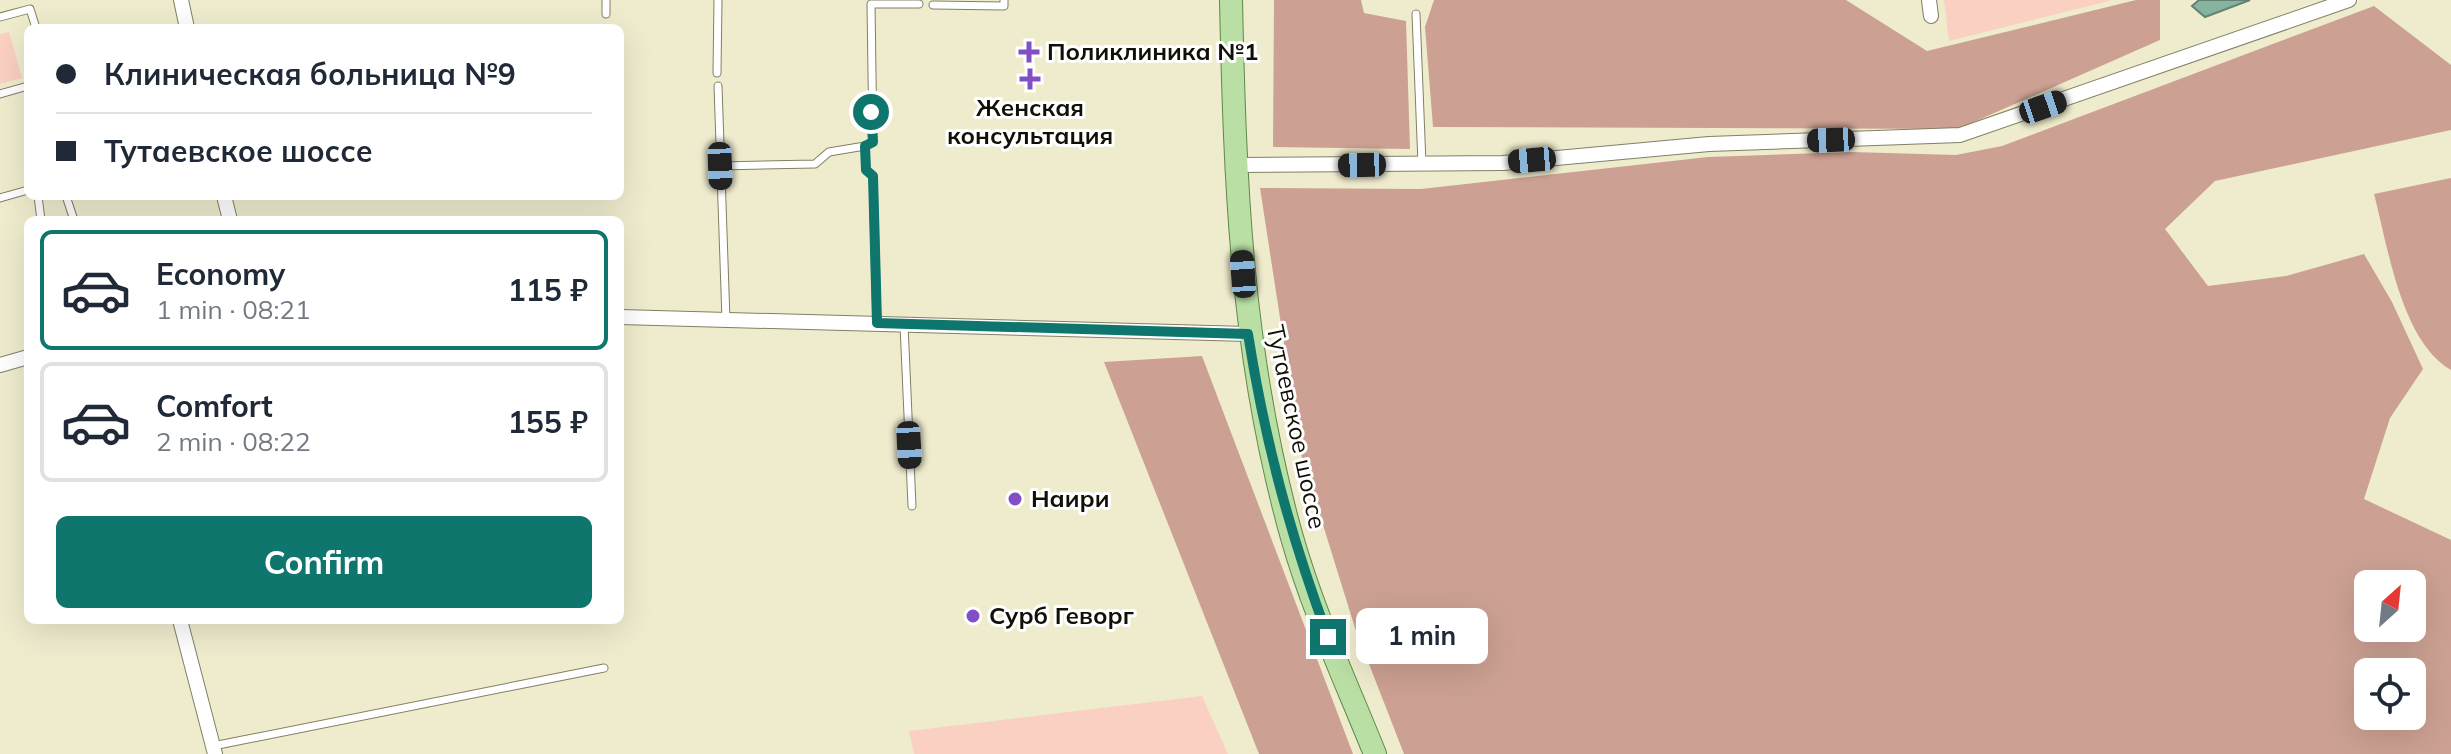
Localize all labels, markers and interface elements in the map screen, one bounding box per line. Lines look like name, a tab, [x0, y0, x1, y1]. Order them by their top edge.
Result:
place label: Поликлиника №1	[1047, 36, 1259, 66]
marker: Поликлиника №1	[1018, 41, 1040, 63]
text: Клиническая больница №9	[104, 55, 516, 93]
marker: Женская консультация	[1019, 68, 1041, 90]
car	[2016, 88, 2070, 126]
place label: Женская консультация	[947, 92, 1113, 150]
route start	[853, 94, 889, 130]
car	[1807, 127, 1855, 153]
text: Тутаевское шоссе	[104, 132, 373, 170]
car	[707, 142, 733, 190]
car	[1507, 146, 1557, 174]
car	[1338, 153, 1386, 177]
car	[1229, 249, 1257, 299]
icon: car	[60, 254, 132, 326]
text: Economy	[156, 255, 285, 293]
text: 115 ₽	[508, 271, 588, 309]
text: 1 min · 08:21	[156, 293, 311, 326]
street label: Тутаевское шоссе	[1261, 322, 1333, 531]
icon: car	[60, 386, 132, 458]
text: Comfort	[156, 387, 273, 425]
text: 155 ₽	[508, 403, 588, 441]
car	[896, 420, 922, 470]
text: 2 min · 08:22	[156, 425, 311, 458]
place label: Наири	[1031, 483, 1110, 513]
marker: Наири	[1006, 490, 1024, 508]
button: Confirm	[56, 516, 592, 608]
north arrow	[2354, 570, 2426, 642]
map controls	[2354, 570, 2426, 730]
place label: Сурб Геворг	[989, 600, 1134, 630]
marker: Сурб Геворг	[964, 607, 982, 625]
callout: 1 min	[1356, 609, 1488, 665]
route end	[1310, 619, 1346, 655]
text: 1 min	[1388, 619, 1456, 652]
button: locate	[2354, 658, 2426, 730]

